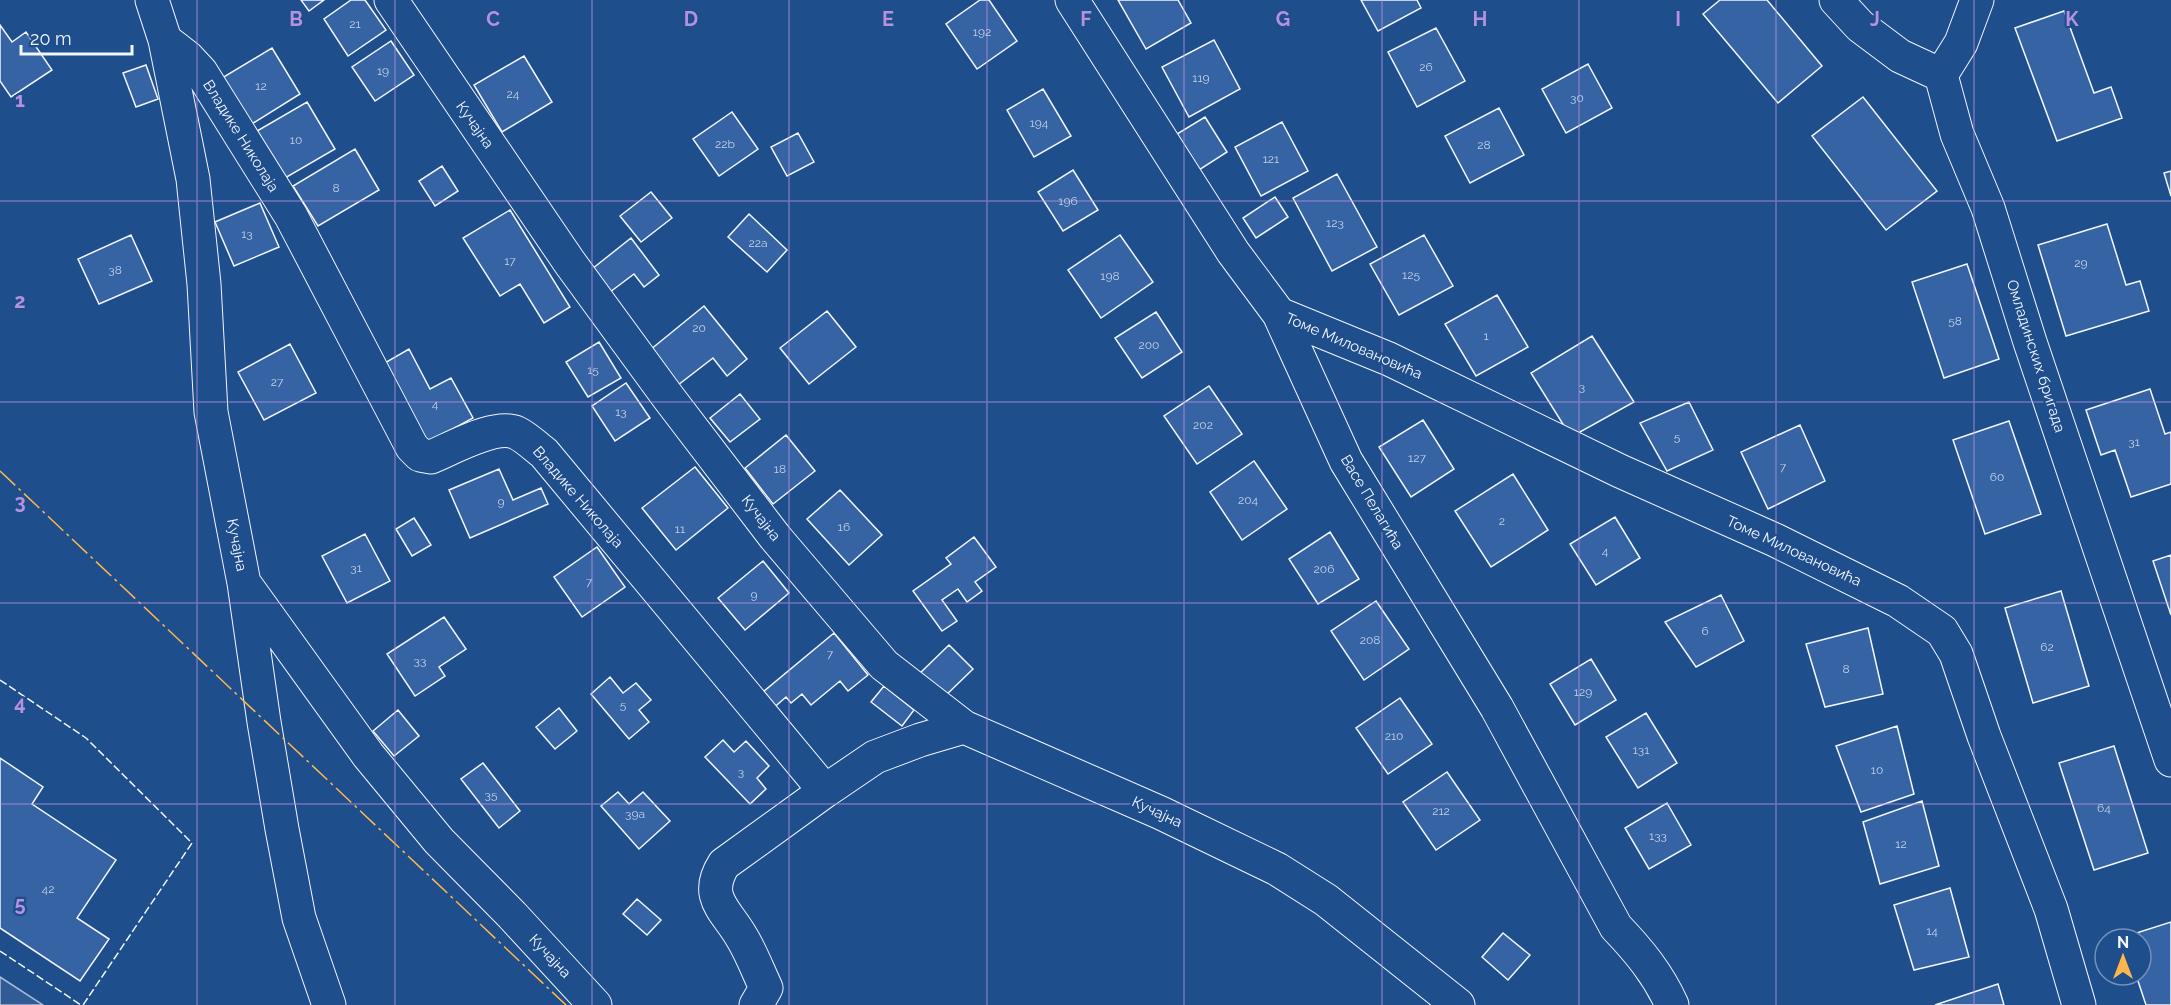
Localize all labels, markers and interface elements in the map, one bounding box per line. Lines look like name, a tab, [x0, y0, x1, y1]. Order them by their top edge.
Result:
text: B	[289, 7, 303, 31]
text: C	[486, 7, 500, 31]
text: D	[684, 7, 698, 31]
text: E	[882, 7, 894, 31]
text: F	[1080, 7, 1092, 31]
text: G	[1276, 7, 1290, 31]
text: H	[1473, 7, 1487, 31]
text: I	[1675, 7, 1681, 31]
text: J	[1870, 7, 1880, 31]
text: K	[2065, 7, 2079, 31]
house number: 21	[349, 17, 361, 31]
scale bar	[21, 18, 132, 56]
house number: 192	[973, 25, 991, 39]
text: 20 m	[30, 28, 72, 49]
house number: 26	[1419, 60, 1433, 74]
house number: 19	[377, 64, 389, 78]
house number: 119	[1192, 71, 1210, 85]
street label: Владике Николаја	[199, 77, 283, 195]
house number: 12	[255, 79, 267, 93]
house number: 24	[507, 87, 520, 101]
text: 1	[15, 88, 25, 112]
house number: 30	[1570, 91, 1584, 105]
street label: Кучајна	[452, 98, 498, 152]
house number: 194	[1030, 116, 1049, 130]
house number: 10	[290, 133, 302, 147]
house number: 22b	[715, 137, 735, 151]
house number: 28	[1477, 138, 1491, 152]
house number: 121	[1263, 152, 1279, 166]
house number: 8	[332, 181, 340, 195]
house number: 196	[1058, 194, 1078, 208]
house number: 123	[1326, 216, 1344, 230]
house number: 13	[241, 227, 253, 241]
house number: 22a	[748, 236, 768, 250]
house number: 17	[504, 254, 516, 268]
house number: 29	[2074, 256, 2088, 270]
house number: 38	[108, 263, 122, 277]
house number: 125	[1402, 268, 1420, 282]
house number: 198	[1100, 269, 1120, 283]
street label: Омладинских бригада	[2003, 277, 2069, 435]
text: 2	[14, 289, 26, 313]
street label: Томе Миловановића	[1283, 309, 1425, 383]
house number: 58	[1948, 314, 1962, 328]
house number: 20	[692, 321, 706, 335]
house number: 1	[1483, 329, 1489, 343]
house number: 200	[1139, 338, 1159, 352]
house number: 15	[587, 363, 599, 377]
house number: 27	[271, 375, 284, 389]
house number: 3	[1579, 380, 1585, 394]
house number: 4	[432, 397, 439, 411]
house number: 13	[615, 405, 627, 419]
house number: 202	[1193, 418, 1213, 432]
house number: 5	[1674, 430, 1681, 444]
house number: 31	[2128, 435, 2140, 449]
street label: Владике Николаја	[529, 442, 627, 552]
street label: Васе Пелагића	[1337, 451, 1407, 553]
house number: 127	[1408, 451, 1426, 465]
house number: 7	[1780, 460, 1787, 474]
house number: 18	[774, 462, 786, 476]
house number: 60	[1990, 470, 2004, 484]
text: 3	[14, 490, 26, 514]
street label: Кучајна	[737, 491, 785, 545]
house number: 204	[1238, 493, 1259, 507]
house number: 9	[497, 495, 505, 509]
street label: Томе Миловановића	[1724, 512, 1864, 590]
house number: 2	[1499, 514, 1505, 528]
street label: Кучајна	[223, 517, 251, 573]
house number: 16	[838, 520, 850, 534]
house number: 11	[675, 522, 685, 536]
house number: 4	[1602, 544, 1609, 558]
house number: 31	[350, 561, 362, 575]
house number: 206	[1314, 562, 1334, 576]
house number: 7	[586, 575, 593, 589]
house number: 9	[750, 588, 758, 602]
house number: 6	[1701, 624, 1709, 638]
house number: 208	[1360, 633, 1380, 647]
house number: 62	[2040, 640, 2054, 654]
house number: 7	[827, 647, 834, 661]
house number: 33	[414, 654, 426, 668]
house number: 8	[1842, 662, 1850, 676]
house number: 129	[1574, 685, 1592, 699]
text: 4	[14, 691, 26, 715]
house number: 5	[620, 698, 627, 712]
house number: 210	[1385, 729, 1403, 743]
house number: 131	[1633, 743, 1649, 757]
house number: 10	[1871, 763, 1883, 777]
house number: 3	[738, 765, 744, 779]
house number: 35	[485, 788, 498, 802]
street label: Кучајна	[1129, 793, 1185, 831]
house number: 64	[2097, 801, 2111, 815]
house number: 212	[1432, 804, 1450, 818]
house number: 39a	[625, 807, 645, 821]
house number: 133	[1649, 829, 1667, 843]
house number: 12	[1895, 837, 1907, 851]
house number: 42	[42, 882, 54, 896]
text: 5	[14, 892, 26, 916]
house number: 14	[1926, 924, 1938, 938]
north arrow	[2093, 927, 2153, 987]
street label: Кучајна	[525, 930, 575, 982]
text: N	[2117, 933, 2129, 952]

